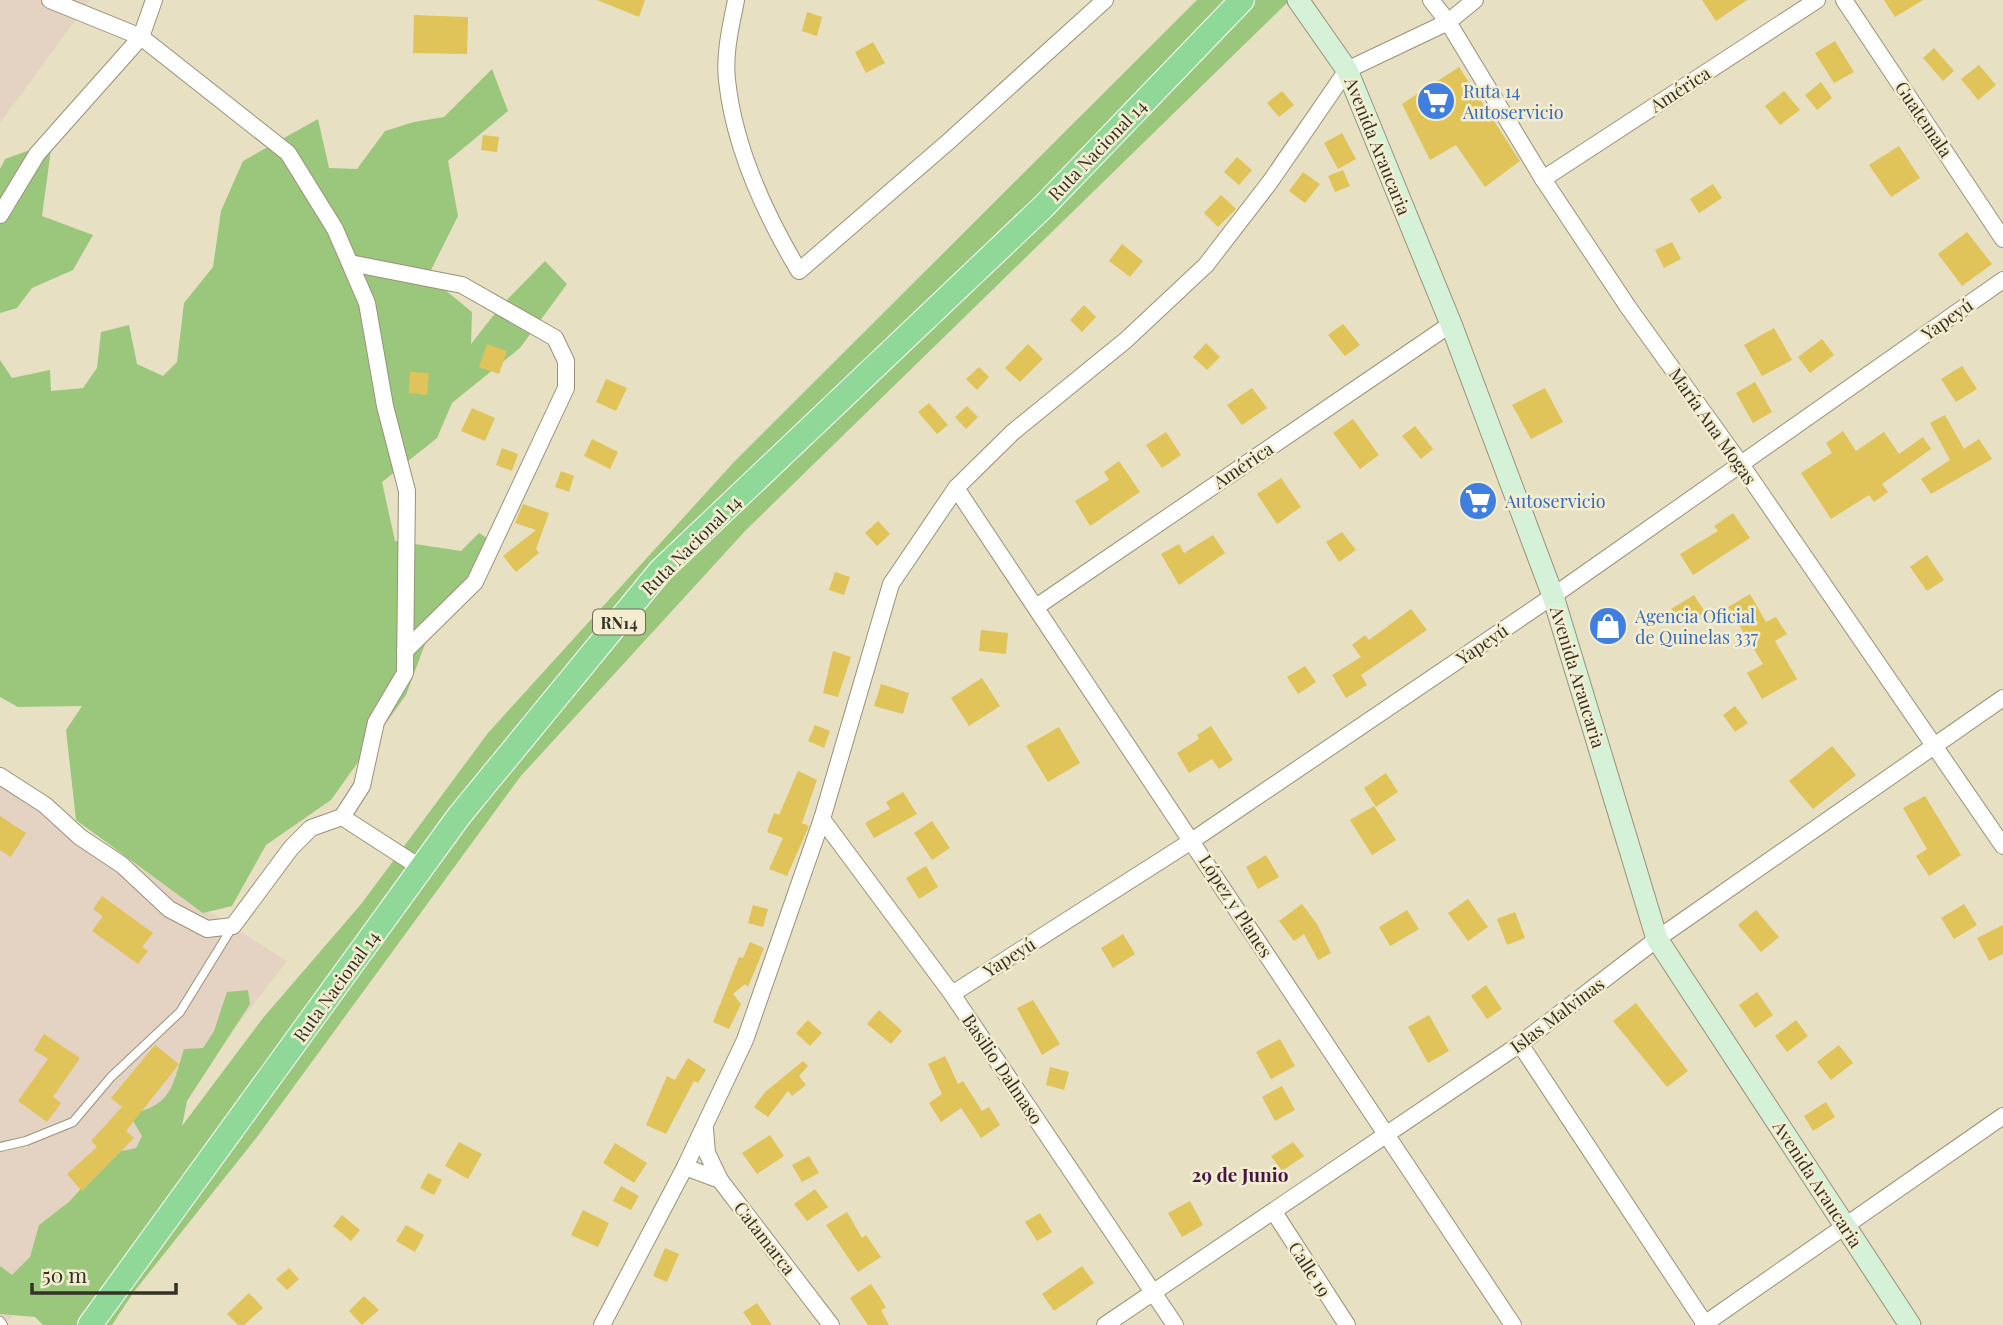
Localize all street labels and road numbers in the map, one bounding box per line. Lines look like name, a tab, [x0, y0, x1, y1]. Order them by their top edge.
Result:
street label: América	[1644, 61, 1715, 118]
street label: Avenida Araucaria	[1339, 72, 1417, 219]
street label: Guatemala	[1890, 76, 1958, 162]
street label: Ruta Nacional 14	[1043, 94, 1151, 206]
street label: Yapeyú	[1916, 292, 1978, 346]
street label: María Ana Mogas	[1664, 363, 1762, 489]
street label: América	[1208, 436, 1278, 494]
street label: Ruta Nacional 14	[636, 490, 746, 600]
street label: Avenida Araucaria	[1545, 602, 1611, 751]
road number: RN14	[593, 610, 645, 635]
street label: Yapeyú	[1451, 618, 1513, 671]
street label: López y Planes	[1194, 850, 1278, 962]
street label: Ruta Nacional 14	[288, 926, 385, 1046]
street label: Yapeyú	[977, 931, 1040, 983]
street label: Islas Malvinas	[1505, 972, 1609, 1058]
street label: Basilio Dalmaso	[957, 1009, 1049, 1129]
street label: Avenida Araucaria	[1767, 1115, 1868, 1252]
street label: Catamarca	[729, 1196, 801, 1280]
street label: Calle 19	[1283, 1237, 1337, 1301]

